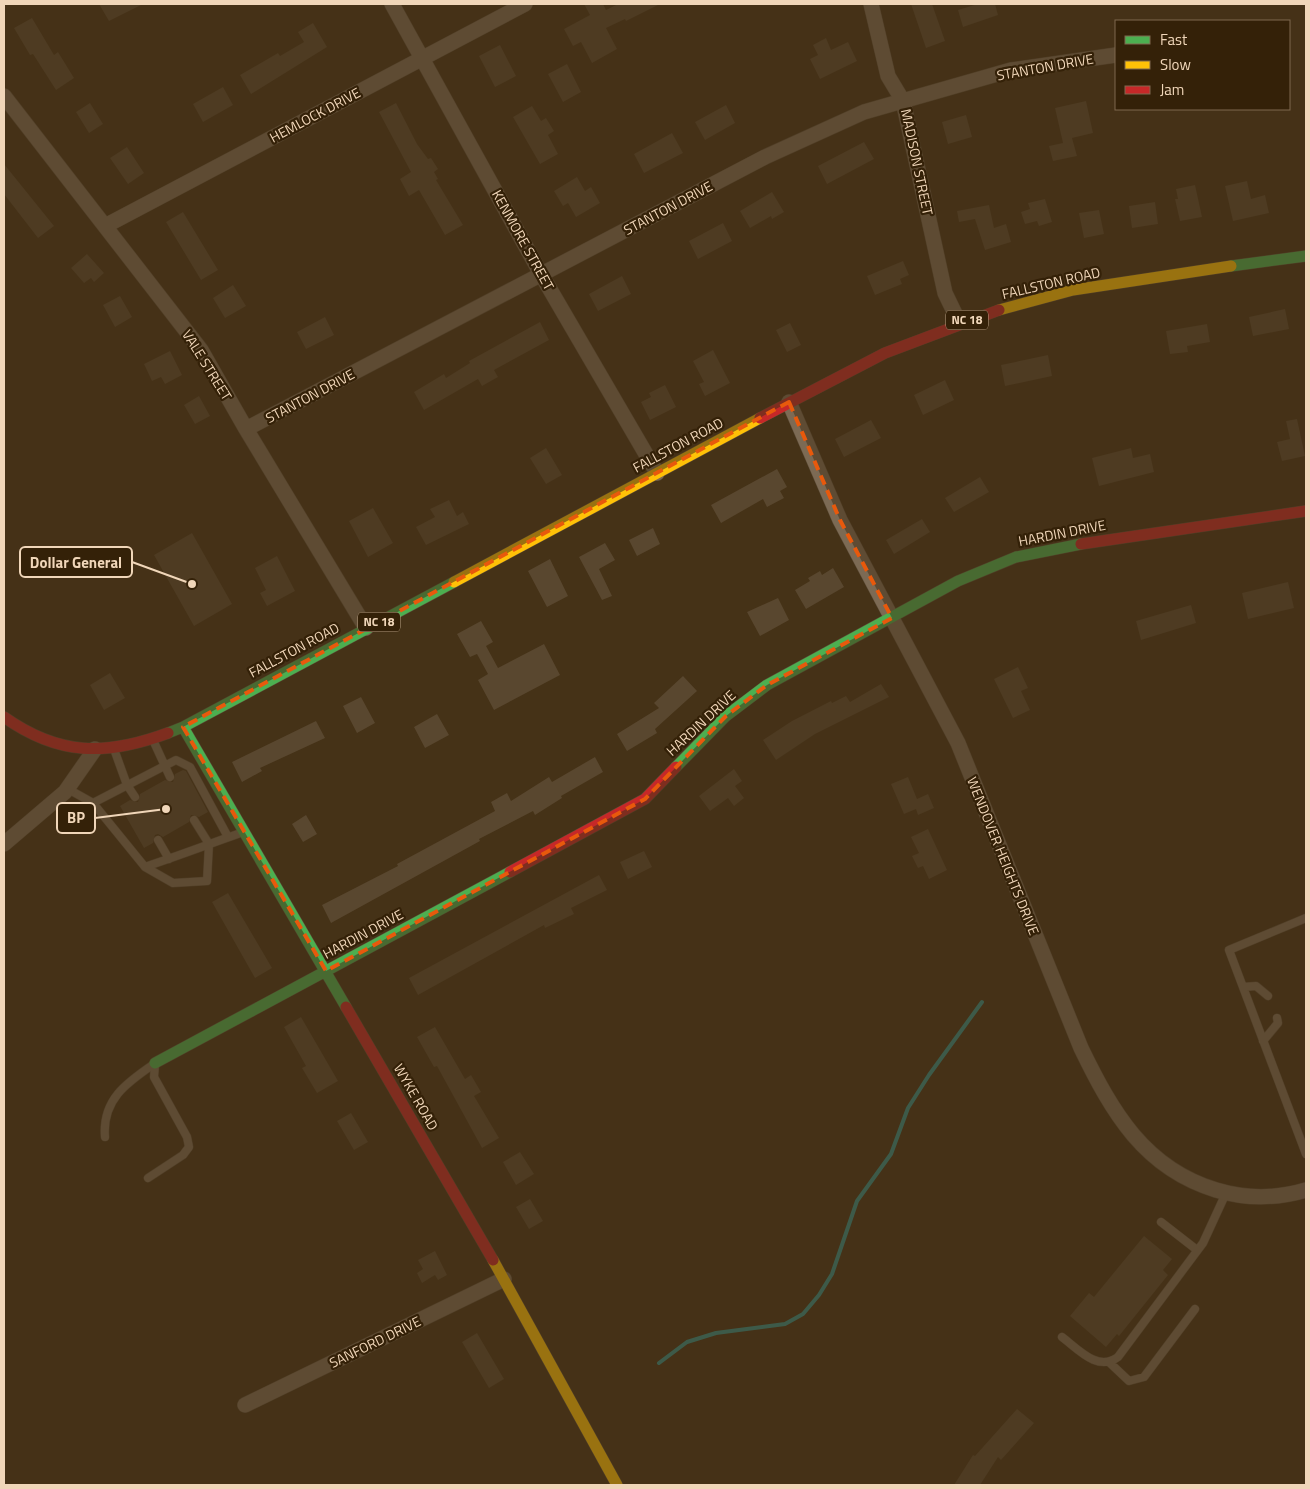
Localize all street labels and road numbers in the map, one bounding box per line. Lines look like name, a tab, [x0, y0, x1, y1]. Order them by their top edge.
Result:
street label: STANTON DRIVE	[995, 48, 1095, 85]
street label: HEMLOCK DRIVE	[266, 82, 364, 147]
street label: MADISON STREET	[896, 107, 939, 218]
street label: STANTON DRIVE	[620, 175, 716, 240]
street label: KENMORE STREET	[487, 186, 560, 294]
street label: FALLSTON ROAD	[1000, 261, 1102, 304]
road number: NC 18	[946, 310, 988, 330]
street label: VALE STREET	[177, 325, 238, 405]
street label: STANTON DRIVE	[262, 363, 358, 428]
street label: FALLSTON ROAD	[629, 412, 727, 477]
street label: HARDIN DRIVE	[1016, 514, 1108, 551]
road number: NC 18	[358, 612, 400, 632]
street label: FALLSTON ROAD	[245, 617, 343, 682]
street label: HARDIN DRIVE	[661, 685, 740, 760]
street label: WENDOVER HEIGHTS DRIVE	[962, 774, 1045, 938]
street label: HARDIN DRIVE	[319, 903, 407, 964]
street label: WYKE ROAD	[389, 1060, 444, 1134]
street label: SANFORD DRIVE	[325, 1310, 424, 1373]

